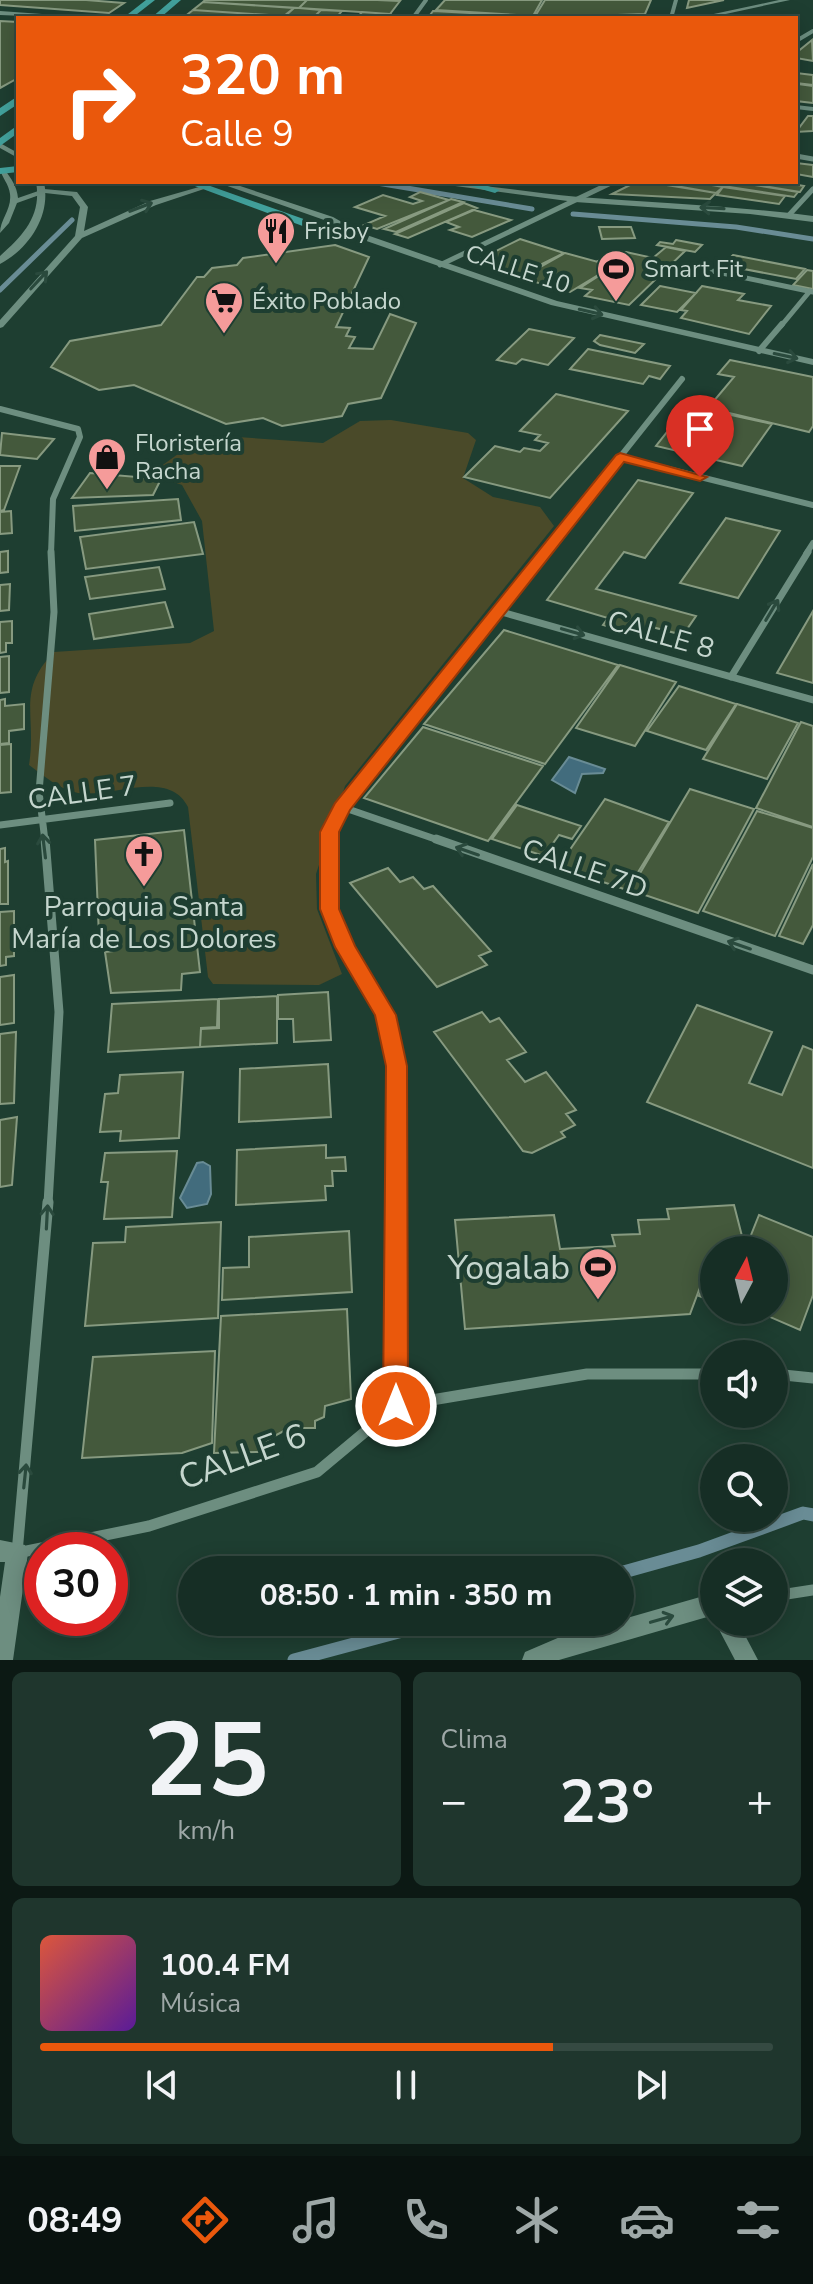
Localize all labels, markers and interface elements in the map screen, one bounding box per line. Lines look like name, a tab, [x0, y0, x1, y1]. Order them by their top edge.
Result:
text: 320 m	[180, 37, 345, 114]
icon: right	[48, 48, 152, 152]
text: Calle 9	[180, 110, 294, 159]
one-way arrow	[128, 199, 153, 213]
one-way arrow	[699, 200, 726, 215]
restaurant icon: Frisby	[255, 210, 297, 265]
place label: Frisby	[304, 215, 369, 247]
street label: CALLE 10	[462, 237, 574, 301]
sports icon: Smart Fit	[595, 248, 637, 303]
place label: Smart Fit	[644, 253, 744, 285]
one-way arrow	[30, 270, 49, 290]
supermarket icon: Éxito Poblado	[203, 280, 245, 335]
place label: Éxito Poblado	[252, 285, 401, 317]
one-way arrow	[578, 305, 604, 320]
one-way arrow	[773, 349, 798, 364]
pin	[666, 395, 734, 477]
icon: arrive	[678, 407, 722, 451]
place label: Floristería Racha	[135, 427, 242, 487]
shop icon: Floristería Racha	[86, 436, 128, 491]
one-way arrow	[764, 600, 780, 622]
street label: CALLE 8	[603, 602, 719, 668]
one-way arrow	[559, 625, 585, 640]
street label: CALLE 7	[25, 767, 139, 819]
street label: CALLE 7D	[517, 830, 652, 908]
church icon: Parroquia Santa María de Los Dolores	[123, 833, 165, 888]
one-way arrow	[36, 834, 51, 859]
one-way arrow	[455, 842, 480, 857]
place label: Parroquia Santa María de Los Dolores	[11, 888, 277, 958]
one-way arrow	[727, 936, 752, 951]
one-way arrow	[40, 1204, 55, 1231]
north arrow	[700, 1236, 788, 1324]
map controls	[700, 1236, 788, 1636]
place label: Yogalab	[447, 1245, 570, 1291]
sports icon: Yogalab	[577, 1246, 619, 1301]
button: sound	[700, 1340, 788, 1428]
position arrow	[354, 1364, 438, 1448]
street label: CALLE 6	[172, 1413, 313, 1501]
button: search	[700, 1444, 788, 1532]
one-way arrow	[17, 1463, 32, 1490]
speed limit sign: 30	[24, 1532, 128, 1636]
button: layers	[700, 1548, 788, 1636]
text: 08:50 · 1 min · 350 m	[260, 1575, 552, 1616]
one-way arrow	[648, 1611, 674, 1626]
text: 25	[144, 1690, 269, 1832]
text: Clima	[441, 1722, 508, 1757]
text: 23°	[559, 1761, 654, 1843]
text: −	[441, 1772, 467, 1832]
text: +	[747, 1772, 773, 1832]
text: km/h	[178, 1813, 235, 1848]
text: 100.4 FM	[160, 1945, 290, 1986]
text: Música	[160, 1986, 241, 2021]
icon: previous	[140, 2063, 184, 2107]
icon: pause	[384, 2063, 428, 2107]
icon: next	[629, 2063, 673, 2107]
icon: directions	[177, 2192, 233, 2248]
icon: music	[288, 2192, 344, 2248]
icon: phone	[398, 2192, 454, 2248]
icon: climate	[509, 2192, 565, 2248]
icon: car	[619, 2192, 675, 2248]
icon: filters	[730, 2192, 786, 2248]
text: 08:49	[27, 2196, 123, 2245]

